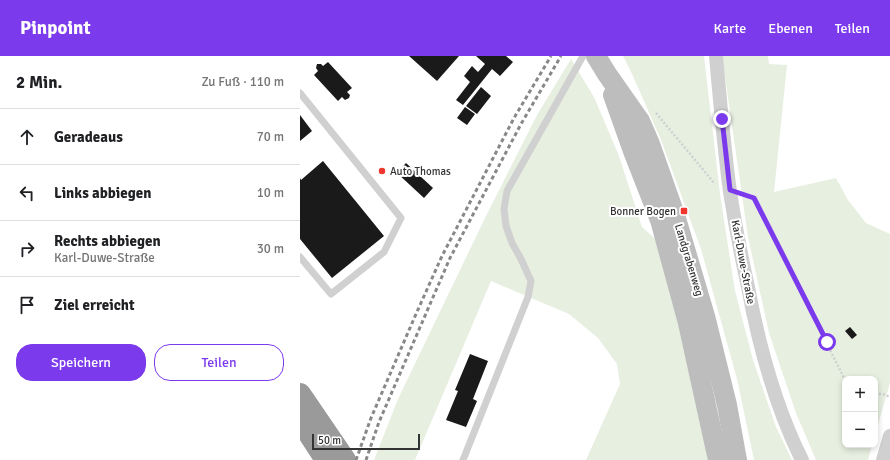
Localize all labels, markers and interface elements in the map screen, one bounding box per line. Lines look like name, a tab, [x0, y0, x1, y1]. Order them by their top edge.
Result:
text: Pinpoint	[20, 16, 91, 40]
text: Karte	[714, 20, 746, 37]
text: Ebenen	[768, 20, 813, 37]
text: Teilen	[835, 20, 870, 37]
text: 2 Min.	[16, 72, 62, 93]
text: Zu Fuß · 110 m	[201, 74, 284, 90]
route end	[713, 110, 731, 128]
icon: ahead	[16, 126, 38, 148]
text: Geradeaus	[54, 128, 123, 146]
text: 70 m	[257, 129, 284, 145]
place label: Auto Thomas	[390, 165, 451, 178]
marker: Auto Thomas	[377, 166, 387, 176]
icon: left	[16, 182, 38, 204]
text: Links abbiegen	[54, 184, 151, 202]
text: 10 m	[257, 185, 284, 201]
place label: Bonner Bogen	[610, 205, 676, 218]
marker: Bonner Bogen	[679, 206, 689, 216]
street label: Karl-Duwe-Straße	[728, 219, 758, 305]
street label: Landgrabenweg	[672, 222, 706, 298]
text: Rechts abbiegen	[54, 232, 161, 250]
icon: right	[16, 238, 38, 260]
text: 30 m	[257, 241, 284, 257]
text: Karl-Duwe-Straße	[54, 250, 155, 266]
icon: arrive	[16, 294, 38, 316]
text: Ziel erreicht	[54, 296, 135, 314]
route start	[818, 333, 836, 351]
button: Speichern	[16, 344, 146, 381]
button: Teilen	[154, 344, 284, 381]
map controls	[842, 376, 878, 448]
button: +	[842, 376, 878, 412]
button: −	[842, 412, 878, 448]
scale bar	[312, 432, 420, 451]
text: 50 m	[318, 434, 341, 447]

